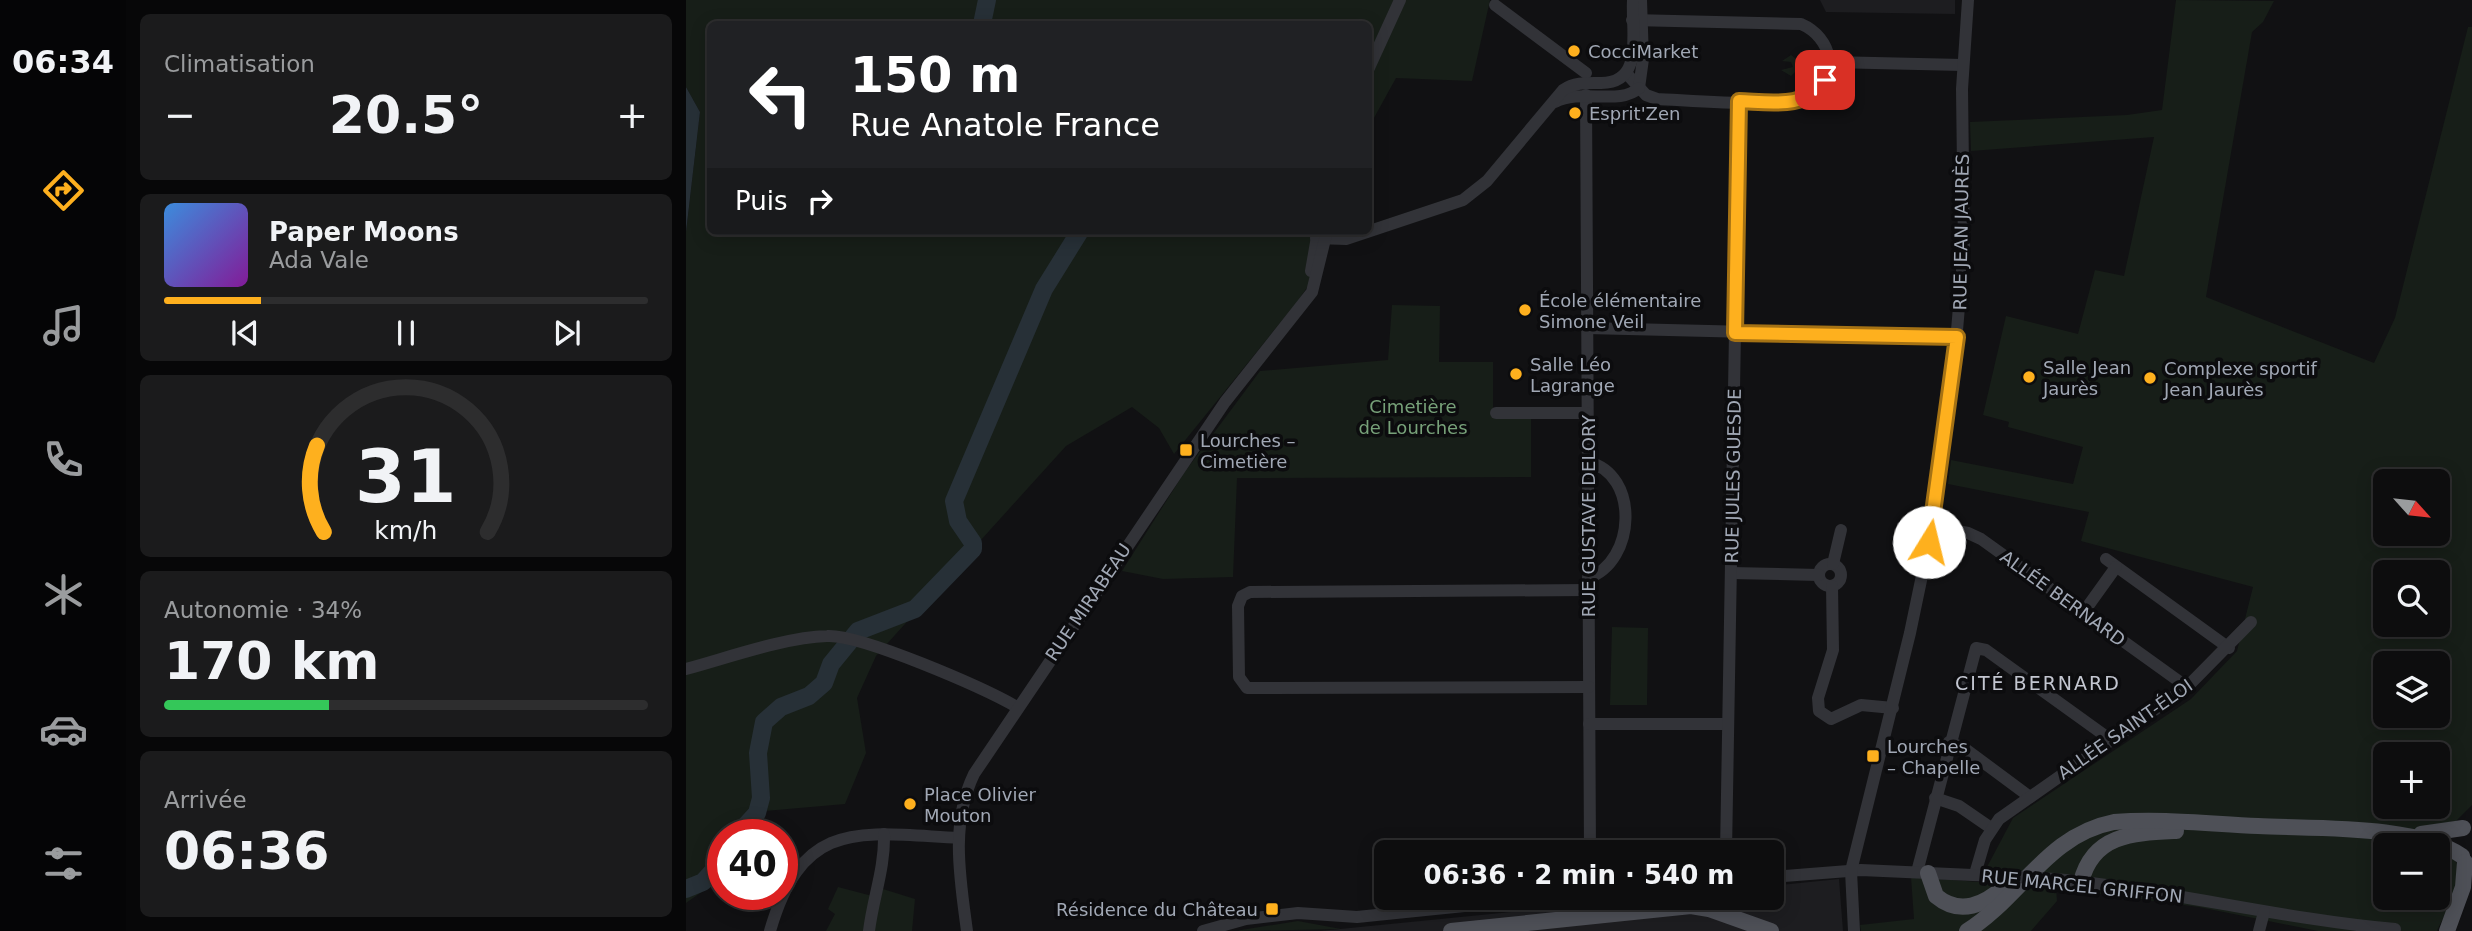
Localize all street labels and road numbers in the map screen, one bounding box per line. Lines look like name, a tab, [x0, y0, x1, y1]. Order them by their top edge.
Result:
street label: RUE JEAN JAURÈS	[1949, 153, 1973, 311]
street label: RUE JULES GUESDE	[1721, 388, 1745, 564]
street label: RUE GUSTAVE DELORY	[1578, 414, 1599, 617]
street label: RUE MIRABEAU	[1041, 539, 1135, 665]
street label: ALLÉE BERNARD	[1996, 546, 2130, 650]
street label: ALLÉE SAINT-ÉLOI	[2054, 675, 2196, 783]
street label: RUE MARCEL GRIFFON	[1980, 865, 2184, 907]

